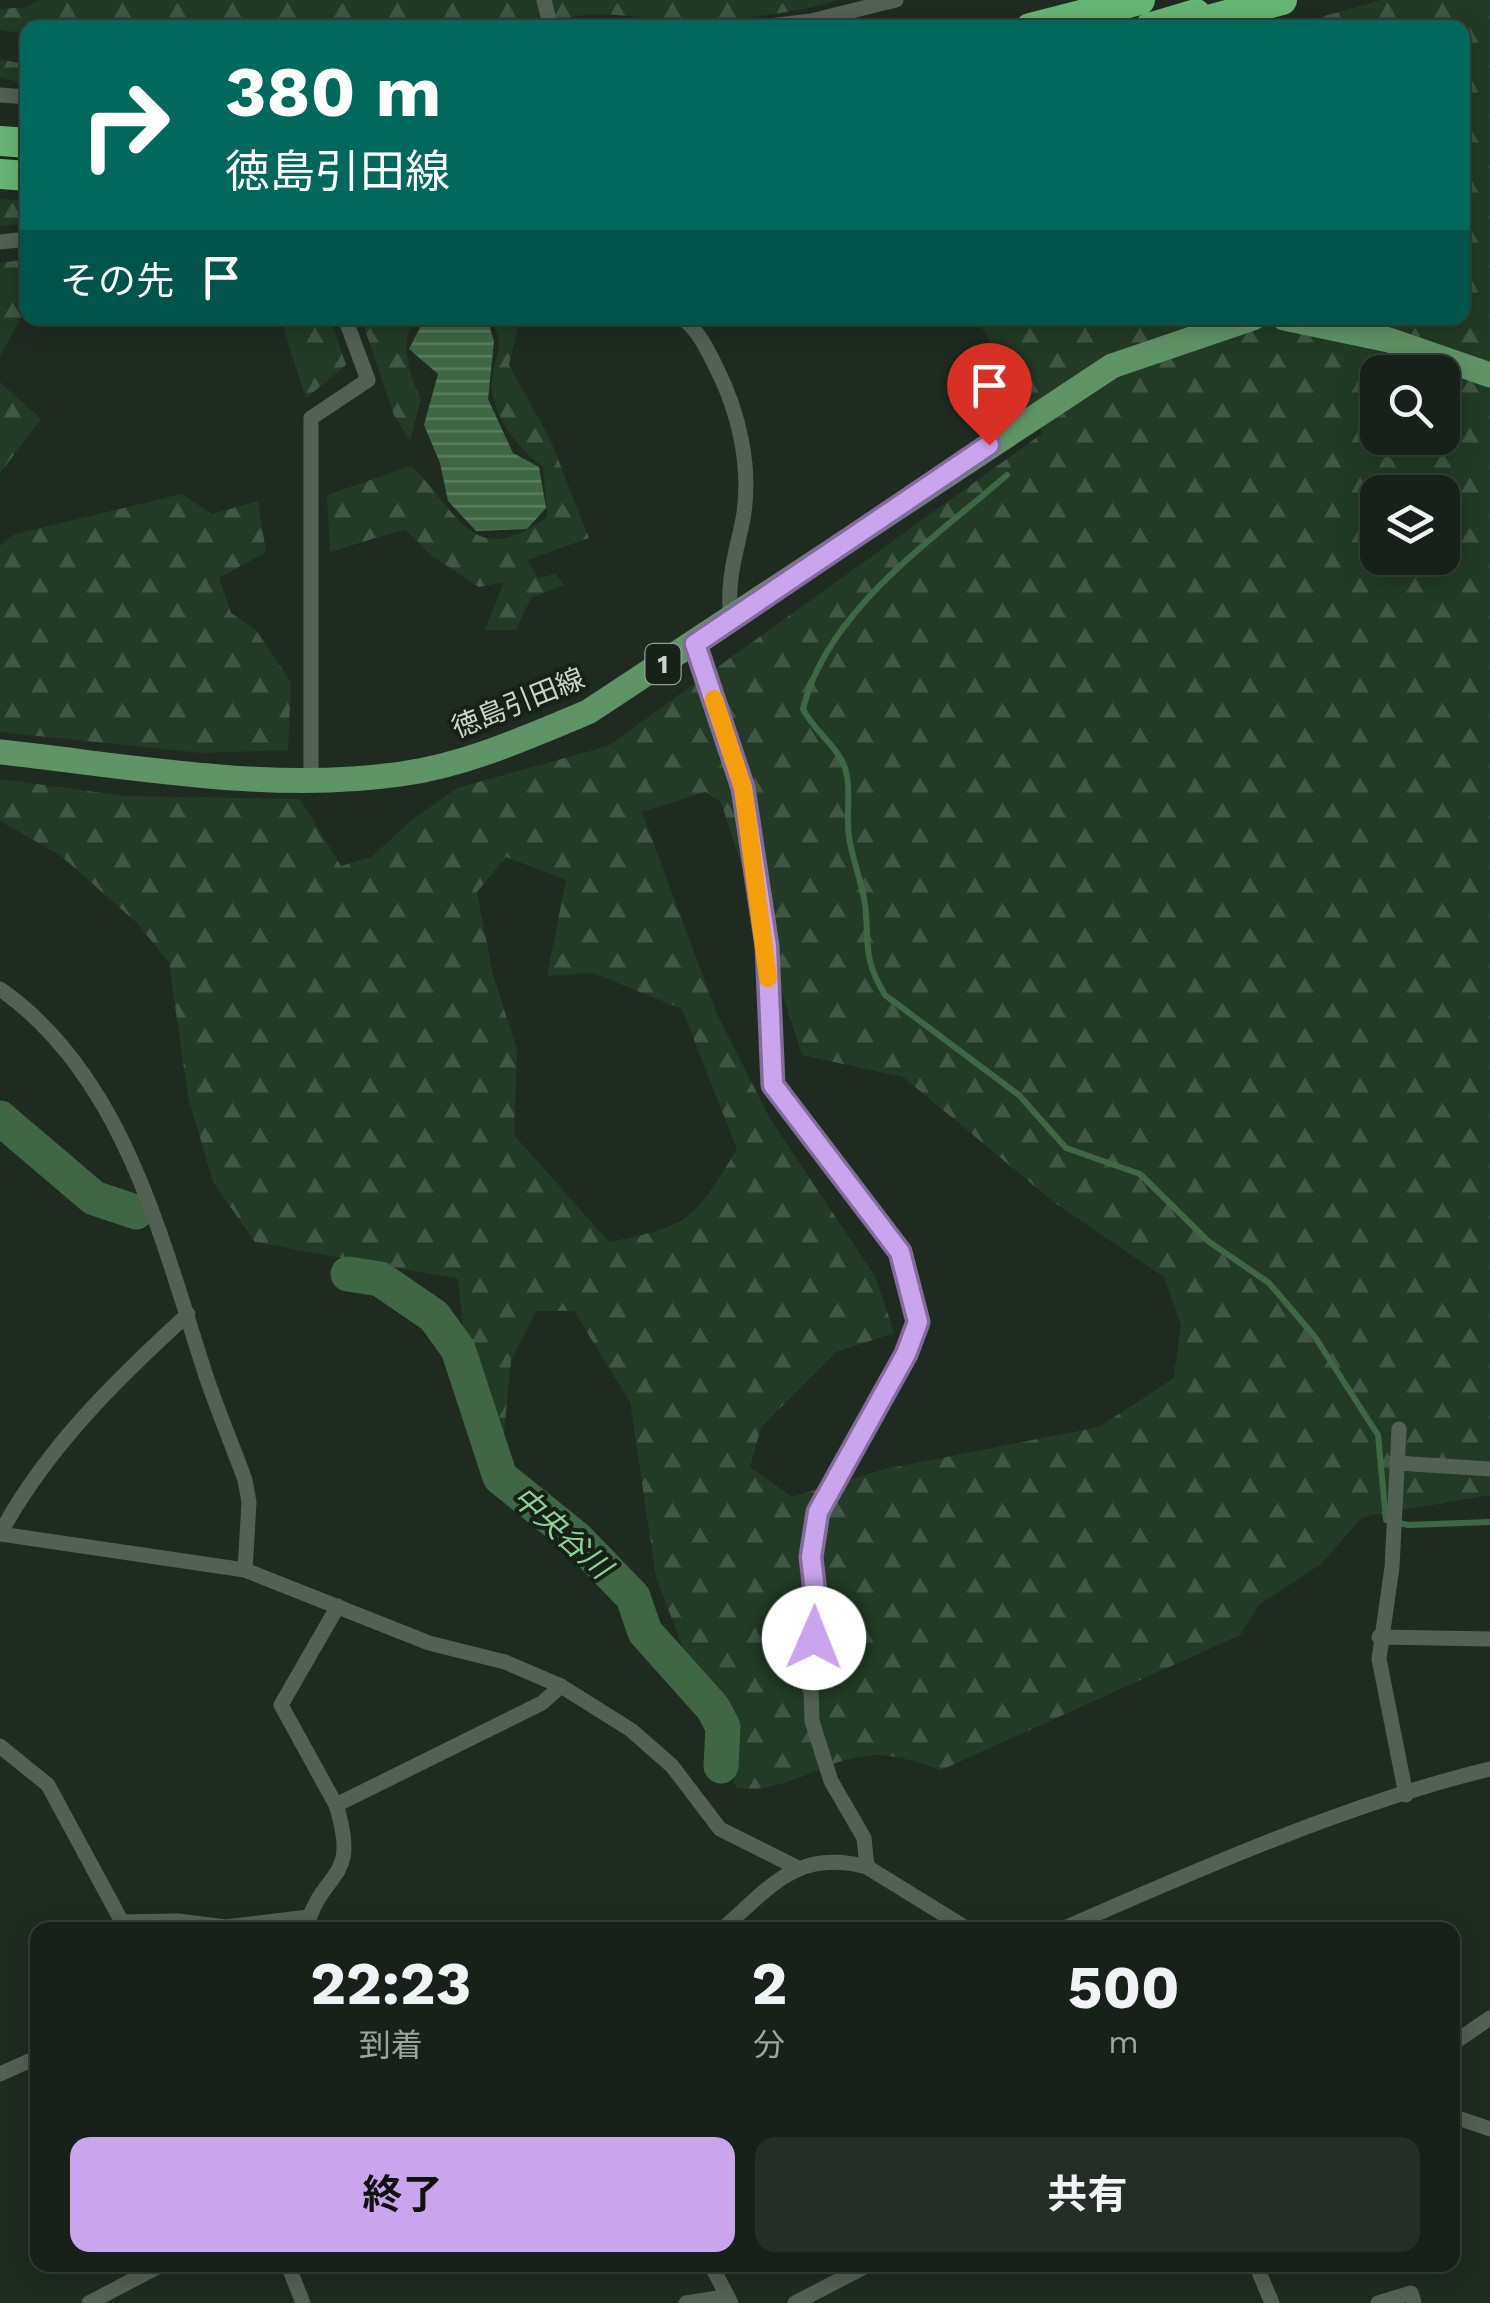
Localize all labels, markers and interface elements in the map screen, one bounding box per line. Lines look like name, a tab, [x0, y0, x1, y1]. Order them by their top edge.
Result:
text: 380 m	[225, 51, 441, 133]
icon: right	[60, 60, 190, 190]
text: 徳島引田線	[225, 145, 450, 198]
icon: arrive	[194, 250, 249, 305]
text: その先	[60, 259, 174, 303]
pin	[947, 343, 1032, 446]
map controls	[1360, 355, 1460, 575]
button: search	[1360, 355, 1460, 455]
icon: arrive	[962, 358, 1017, 413]
button: layers	[1360, 475, 1460, 575]
road number: 1	[646, 644, 680, 684]
street label: 徳島引田線	[447, 661, 589, 745]
water label: 中央谷川	[506, 1479, 621, 1587]
position arrow	[762, 1586, 866, 1690]
text: 22:23	[310, 1948, 471, 2019]
text: 2	[751, 1948, 787, 2019]
text: 500	[1067, 1952, 1180, 2023]
text: m	[1108, 2023, 1139, 2061]
text: 到着	[359, 2026, 423, 2064]
text: 分	[753, 2026, 785, 2064]
button: 終了	[70, 2137, 735, 2252]
button: 共有	[755, 2137, 1420, 2252]

